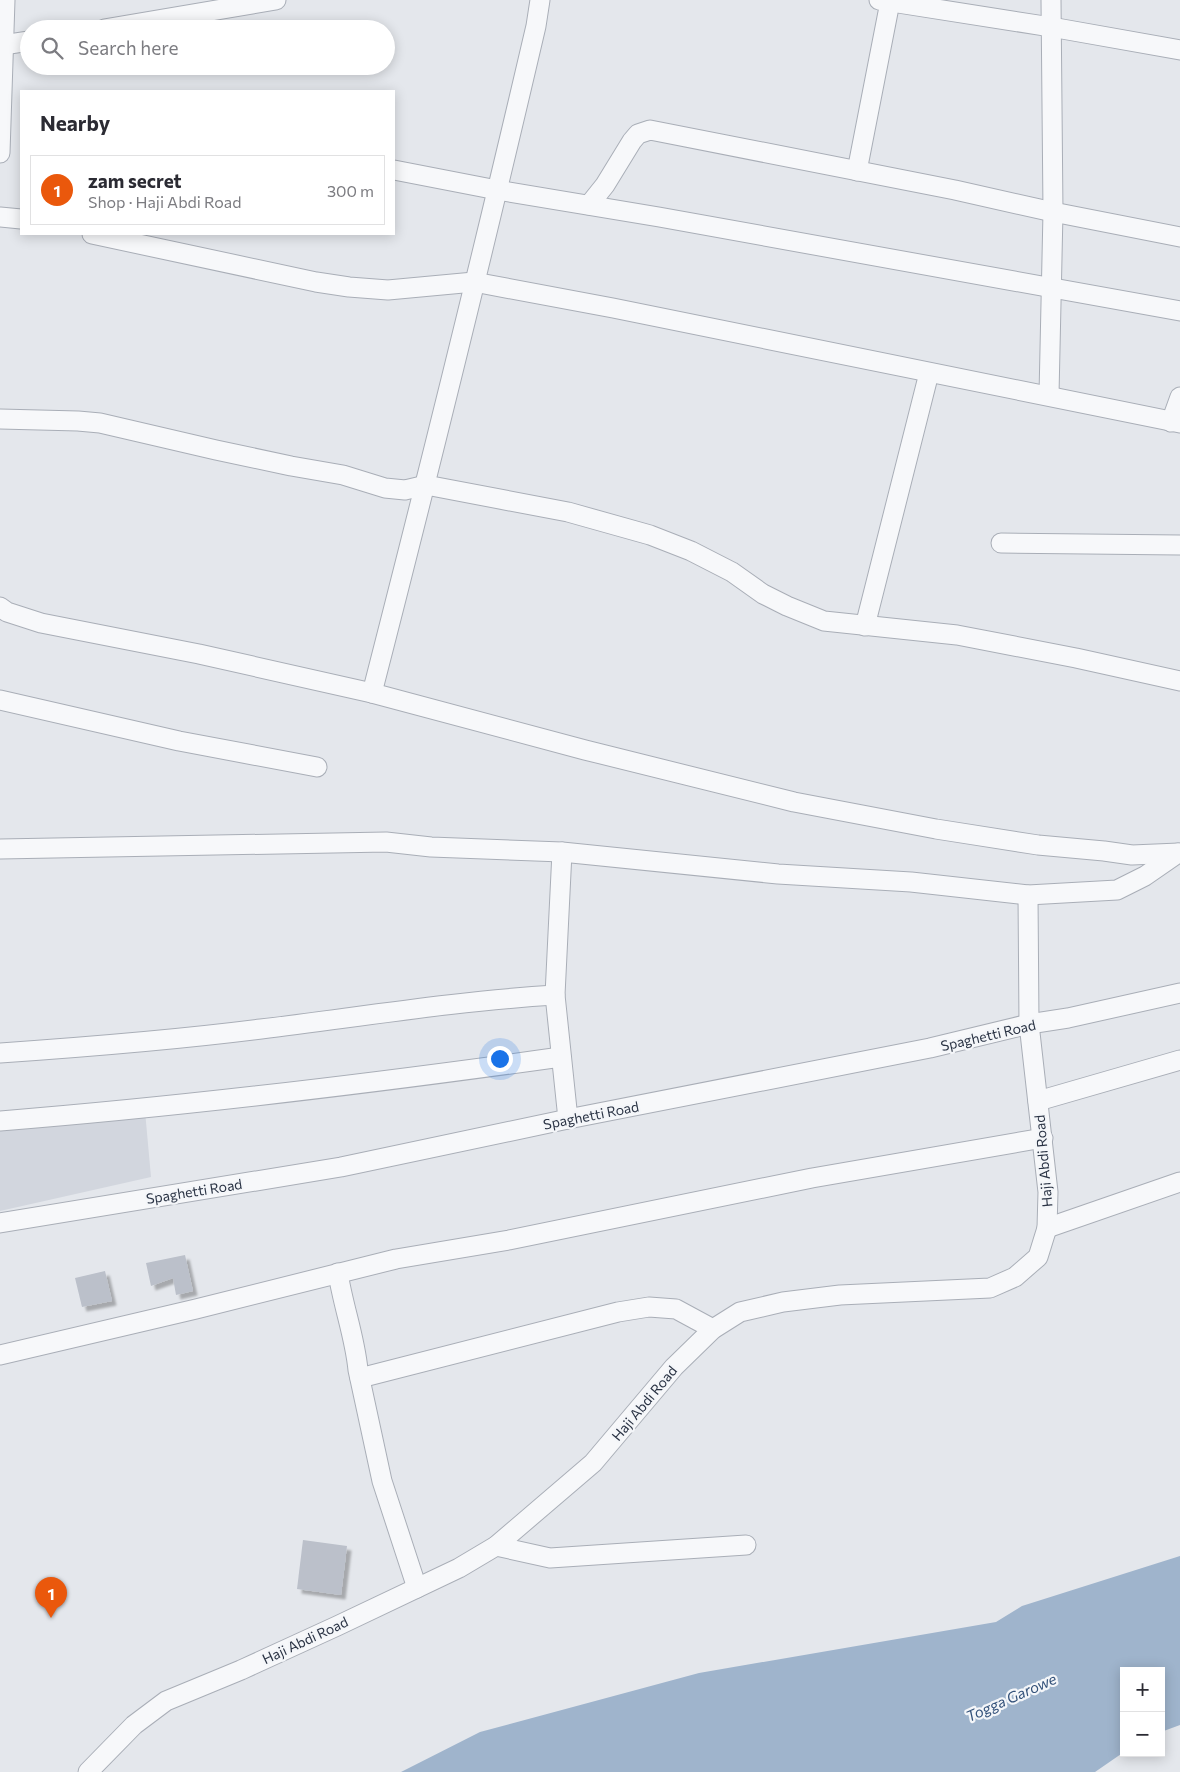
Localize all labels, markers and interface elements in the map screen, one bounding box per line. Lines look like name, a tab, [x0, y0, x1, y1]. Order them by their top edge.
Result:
search box	[20, 20, 395, 75]
icon: search	[38, 34, 66, 62]
text: Search here	[78, 36, 178, 59]
text: Nearby	[40, 110, 110, 135]
text: zam secret	[88, 169, 182, 192]
text: 1	[53, 181, 61, 200]
text: 300 m	[327, 181, 374, 200]
text: Shop · Haji Abdi Road	[88, 192, 241, 211]
street label: Spaghetti Road	[939, 1016, 1037, 1054]
your location	[487, 1046, 513, 1072]
street label: Spaghetti Road	[542, 1097, 640, 1133]
street label: Haji Abdi Road	[1030, 1114, 1056, 1208]
street label: Spaghetti Road	[145, 1175, 243, 1207]
street label: Haji Abdi Road	[608, 1362, 680, 1444]
pin: 1	[35, 1577, 67, 1618]
street label: Haji Abdi Road	[259, 1613, 351, 1667]
map controls	[1120, 1667, 1165, 1757]
button: +	[1120, 1667, 1165, 1712]
water label: Togga Garowe	[963, 1669, 1059, 1725]
button: −	[1120, 1712, 1165, 1757]

